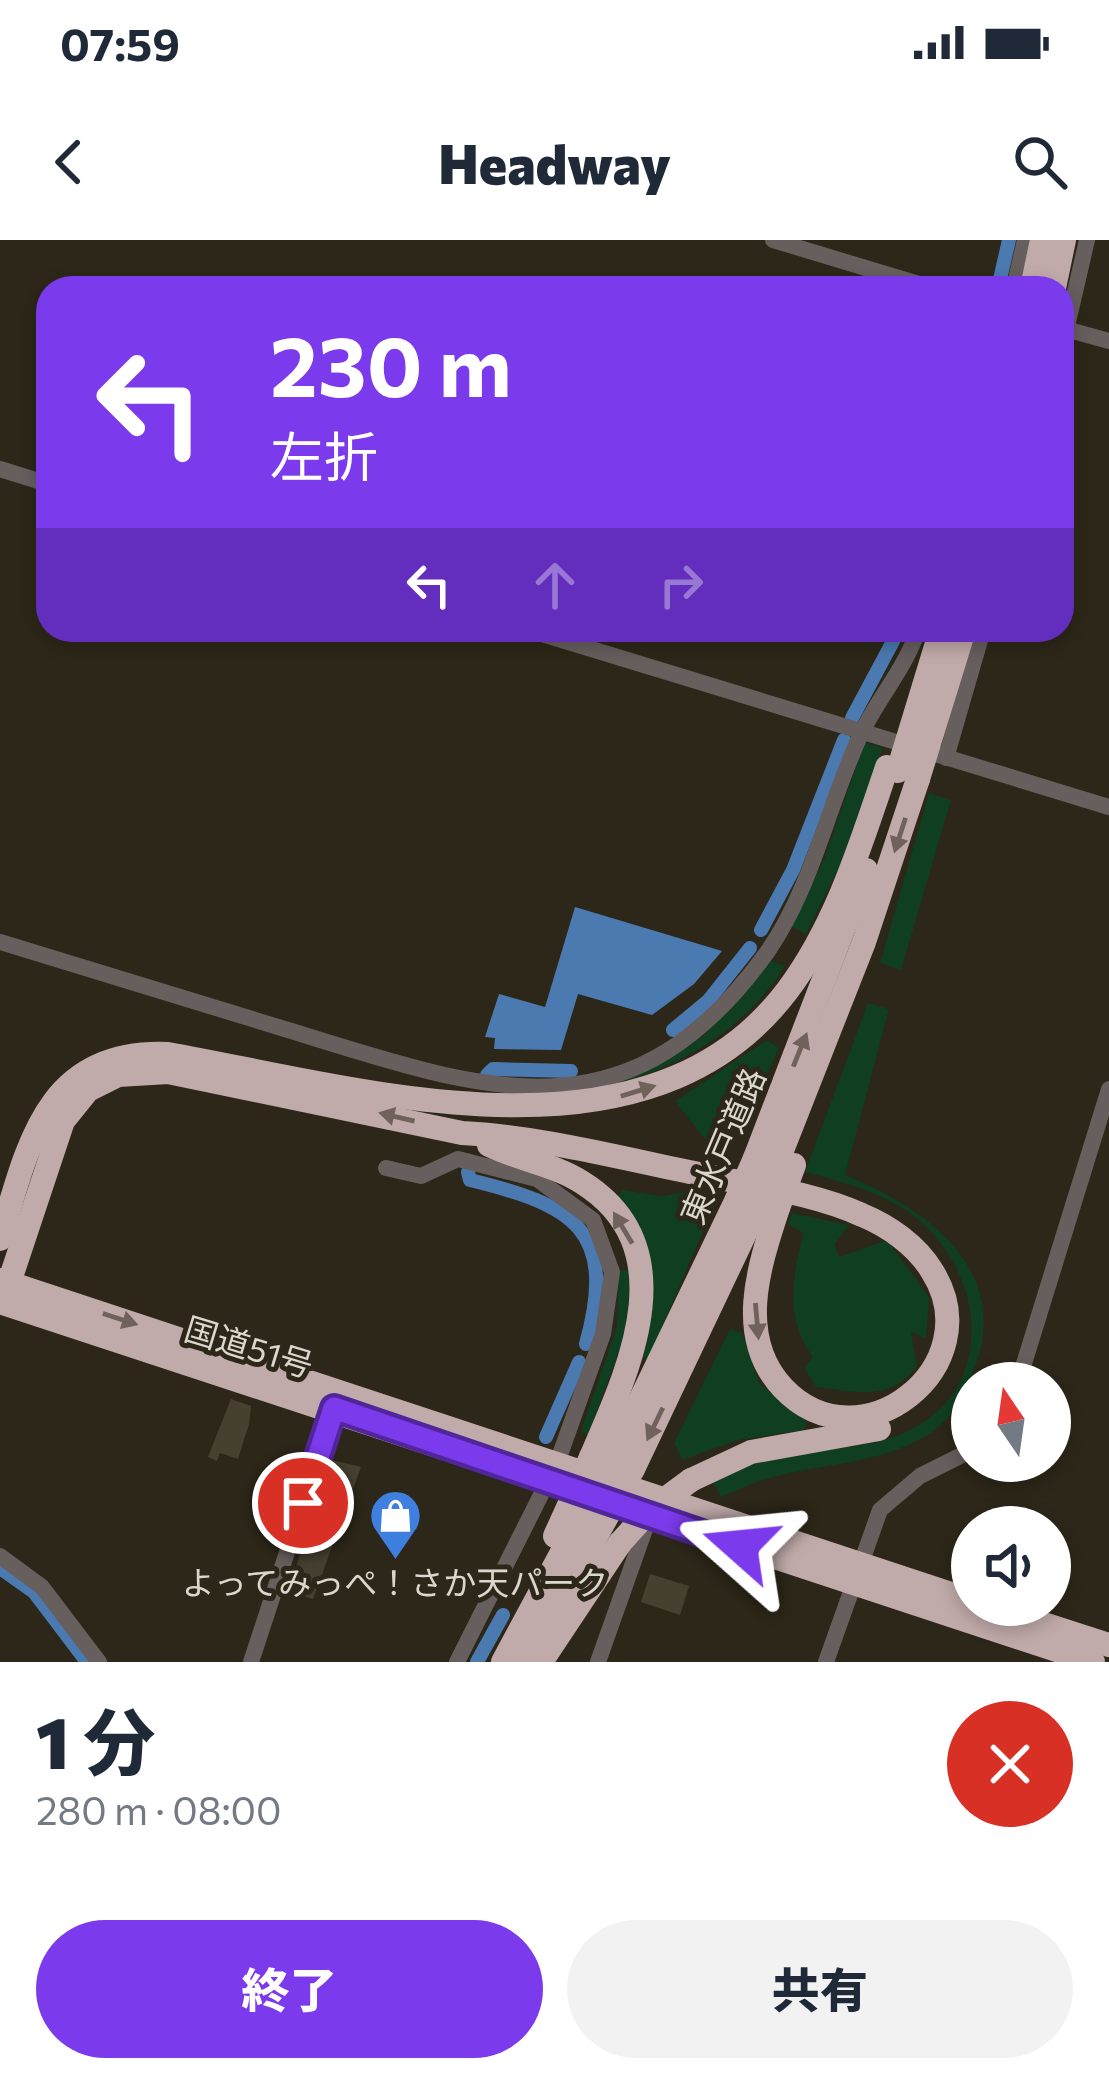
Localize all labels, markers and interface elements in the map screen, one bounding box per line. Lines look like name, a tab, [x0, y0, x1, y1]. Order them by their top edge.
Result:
text: 07:59	[60, 15, 180, 70]
icon: back	[36, 129, 102, 195]
text: Headway	[438, 129, 671, 195]
icon: search	[1007, 129, 1073, 195]
text: 230 m	[270, 312, 512, 414]
icon: left	[72, 324, 228, 480]
text: 左折	[270, 422, 378, 488]
icon: left	[396, 552, 462, 618]
icon: ahead	[522, 552, 588, 618]
icon: right	[648, 552, 714, 618]
one-way arrow	[889, 817, 908, 854]
one-way arrow	[791, 1032, 810, 1068]
street label: 東水戸道路	[671, 1061, 773, 1229]
one-way arrow	[620, 1081, 657, 1099]
one-way arrow	[378, 1107, 416, 1126]
one-way arrow	[614, 1211, 635, 1245]
one-way arrow	[747, 1303, 766, 1340]
street label: 国道51号	[180, 1307, 319, 1384]
one-way arrow	[102, 1311, 139, 1330]
north arrow	[951, 1362, 1071, 1482]
map controls	[951, 1362, 1071, 1626]
one-way arrow	[645, 1407, 665, 1442]
pin	[252, 1452, 354, 1554]
icon: arrive	[270, 1470, 336, 1536]
position arrow	[677, 1483, 803, 1609]
shop icon: よってみっぺ！さか天パーク	[367, 1488, 423, 1562]
button: sound	[951, 1506, 1071, 1626]
place label: よってみっぺ！さか天パーク	[182, 1561, 608, 1602]
text: 1 分	[36, 1696, 155, 1784]
button: close	[947, 1701, 1073, 1827]
text: 280 m · 08:00	[36, 1785, 282, 1833]
button: 終了	[36, 1920, 543, 2058]
button: 共有	[567, 1920, 1073, 2058]

